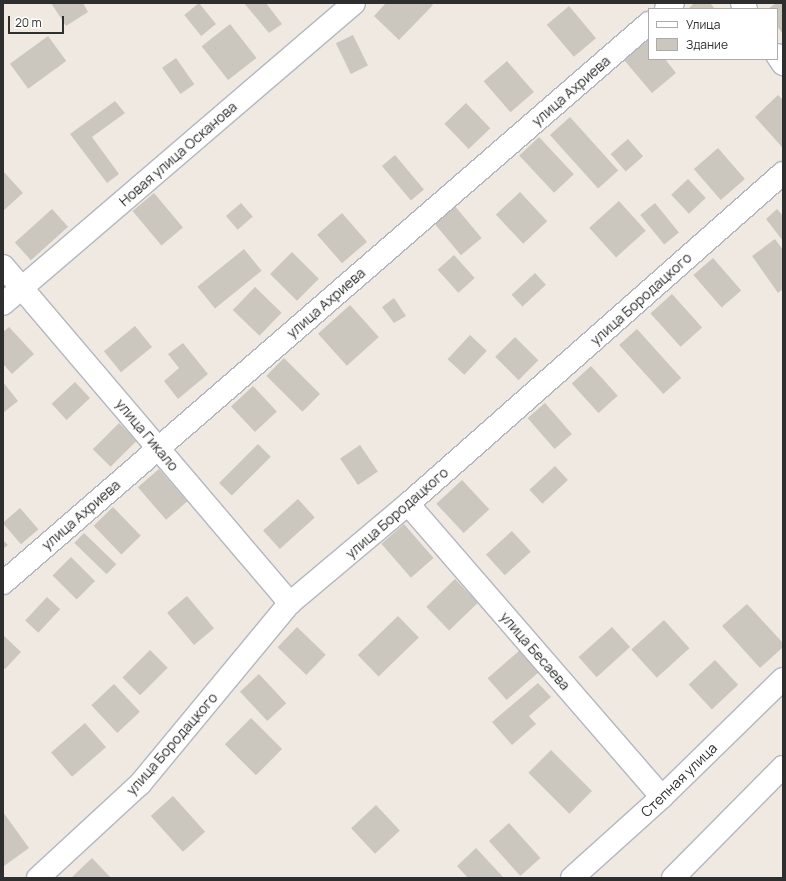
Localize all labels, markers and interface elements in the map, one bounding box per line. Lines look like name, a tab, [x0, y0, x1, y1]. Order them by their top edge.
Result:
scale bar	[10, 8, 66, 34]
legend	[648, 8, 778, 60]
text: 20 m	[15, 14, 42, 31]
text: Улица	[686, 16, 720, 33]
text: Здание	[686, 36, 728, 53]
street label: улица Ахриева	[528, 52, 614, 130]
street label: Новая улица Осканова	[116, 98, 240, 210]
street label: улица Бородацкого	[587, 249, 695, 349]
street label: улица Ахриева	[283, 264, 369, 342]
street label: улица Гикало	[112, 396, 182, 474]
street label: улица Бородацкого	[342, 464, 452, 562]
street label: улица Ахриева	[38, 476, 124, 554]
street label: улица Бесаева	[497, 609, 573, 693]
street label: улица Бородацкого	[123, 689, 221, 799]
street label: Степная улица	[637, 739, 721, 821]

